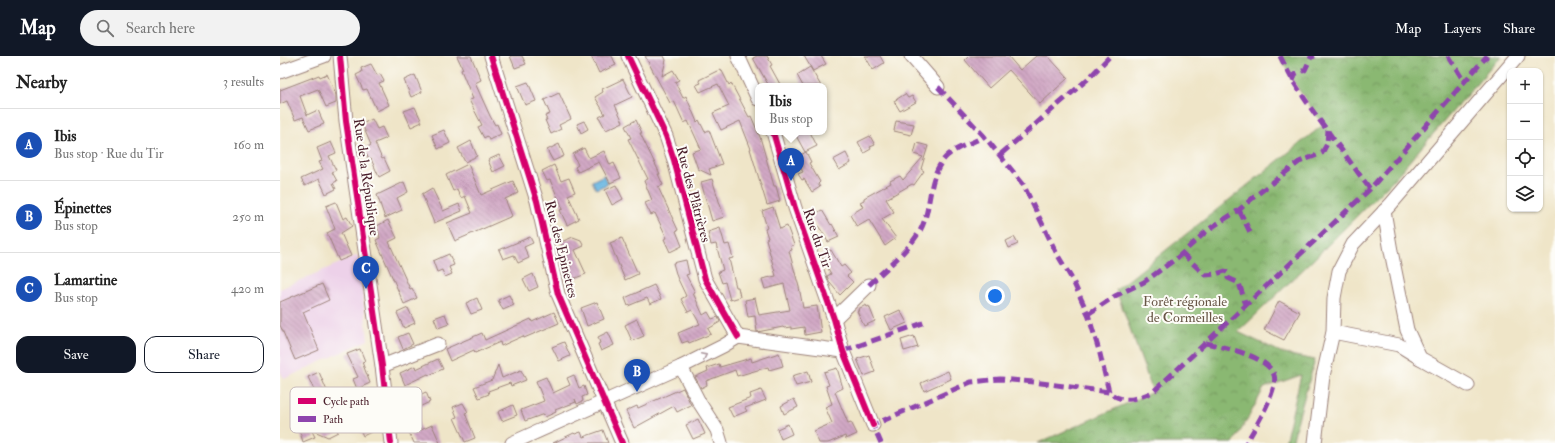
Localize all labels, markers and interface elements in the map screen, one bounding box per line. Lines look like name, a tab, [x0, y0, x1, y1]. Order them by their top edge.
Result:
search box	[80, 10, 360, 46]
text: Map	[20, 16, 56, 40]
icon: search	[94, 17, 116, 39]
text: Search here	[126, 19, 195, 38]
text: Map	[1395, 20, 1421, 37]
text: Layers	[1443, 20, 1481, 37]
text: Share	[1503, 20, 1535, 37]
map controls	[1507, 68, 1543, 212]
button: +	[1507, 68, 1543, 104]
text: Nearby	[16, 72, 67, 93]
text: 3 results	[223, 74, 264, 90]
popup	[755, 83, 827, 135]
text: Ibis	[769, 92, 792, 111]
button: −	[1507, 104, 1543, 140]
text: Bus stop	[769, 111, 813, 127]
street label: Rue de la République	[349, 117, 383, 237]
text: Ibis	[54, 127, 77, 146]
text: A	[25, 137, 33, 153]
text: 160 m	[233, 137, 264, 153]
button: locate	[1507, 140, 1543, 176]
street label: Rue des Plâtrières	[672, 144, 715, 244]
text: Bus stop · Rue du Tir	[54, 146, 164, 162]
pin: A	[778, 148, 804, 181]
button: layers	[1507, 176, 1543, 212]
text: Épinettes	[54, 199, 111, 218]
street label: Rue des Epinettes	[540, 199, 582, 300]
street label: Rue du Tir	[799, 206, 836, 271]
text: B	[25, 209, 33, 225]
text: 250 m	[232, 209, 264, 225]
text: Bus stop	[54, 218, 98, 234]
pin: C	[353, 256, 379, 289]
text: Lamartine	[54, 271, 117, 290]
text: C	[24, 281, 34, 297]
text: 420 m	[231, 281, 264, 297]
your location	[985, 286, 1005, 306]
text: Bus stop	[54, 290, 98, 306]
park label: Forêt régionale de Cormeilles	[1143, 293, 1227, 326]
button: Save	[16, 336, 136, 373]
button: Share	[144, 336, 264, 373]
one-way arrow	[699, 353, 707, 361]
pin: B	[624, 359, 650, 392]
legend	[290, 387, 422, 433]
text: Cycle path	[323, 395, 369, 409]
text: Path	[323, 413, 343, 426]

